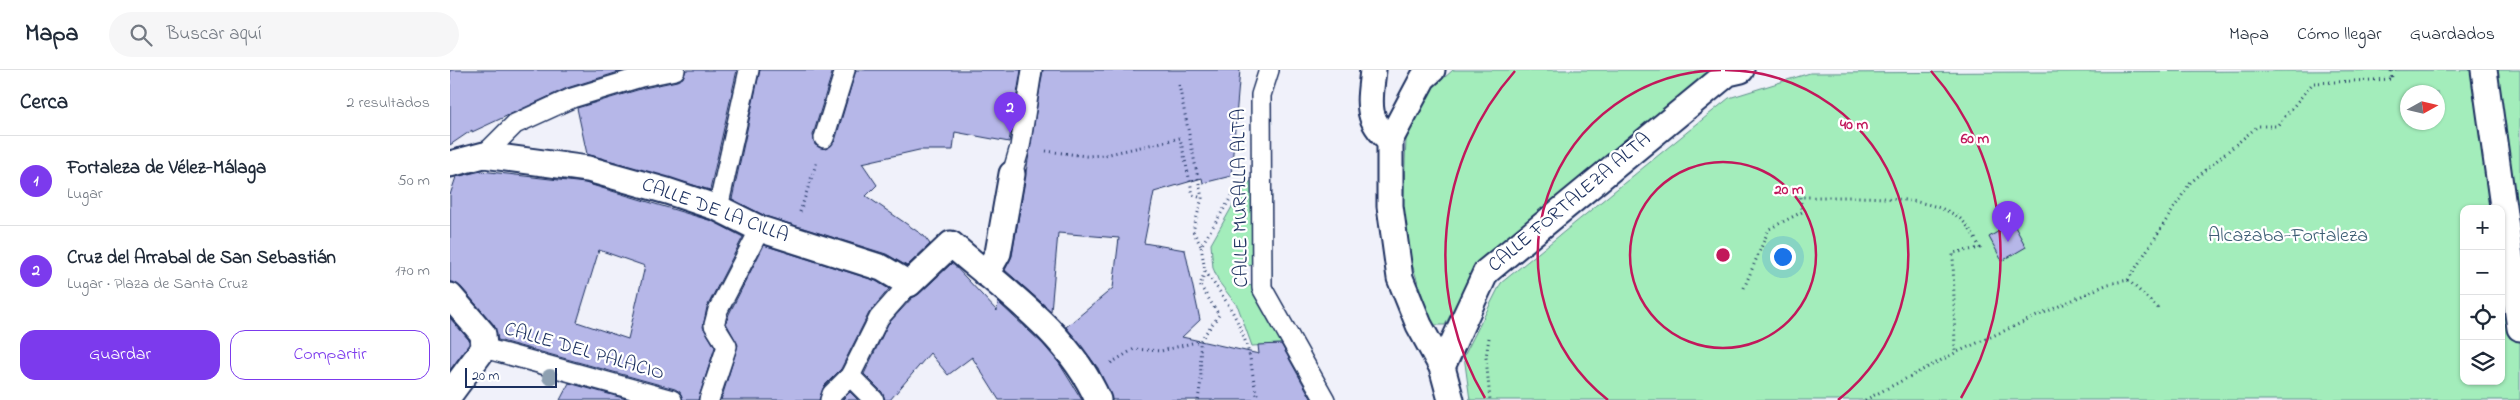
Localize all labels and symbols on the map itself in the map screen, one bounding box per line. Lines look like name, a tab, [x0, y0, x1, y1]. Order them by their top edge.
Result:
north arrow	[2400, 85, 2445, 130]
pin: 2	[994, 92, 1026, 133]
street label: CALLE MURALLA ALTA	[1225, 108, 1257, 288]
text: 40 m	[1839, 114, 1868, 136]
street label: CALLE FORTALEZA ALTA	[1482, 126, 1658, 280]
text: 60 m	[1960, 128, 1990, 150]
street label: CALLE DE LA CILLA	[637, 171, 793, 251]
text: 20 m	[1773, 179, 1804, 201]
pin: 1	[1992, 201, 2024, 242]
park label: Alcazaba-Fortaleza	[2208, 222, 2368, 251]
your location	[1770, 244, 1796, 270]
centre of rings	[1714, 246, 1732, 264]
street label: CALLE DEL PALACIO	[500, 315, 668, 389]
scale bar	[465, 365, 558, 388]

